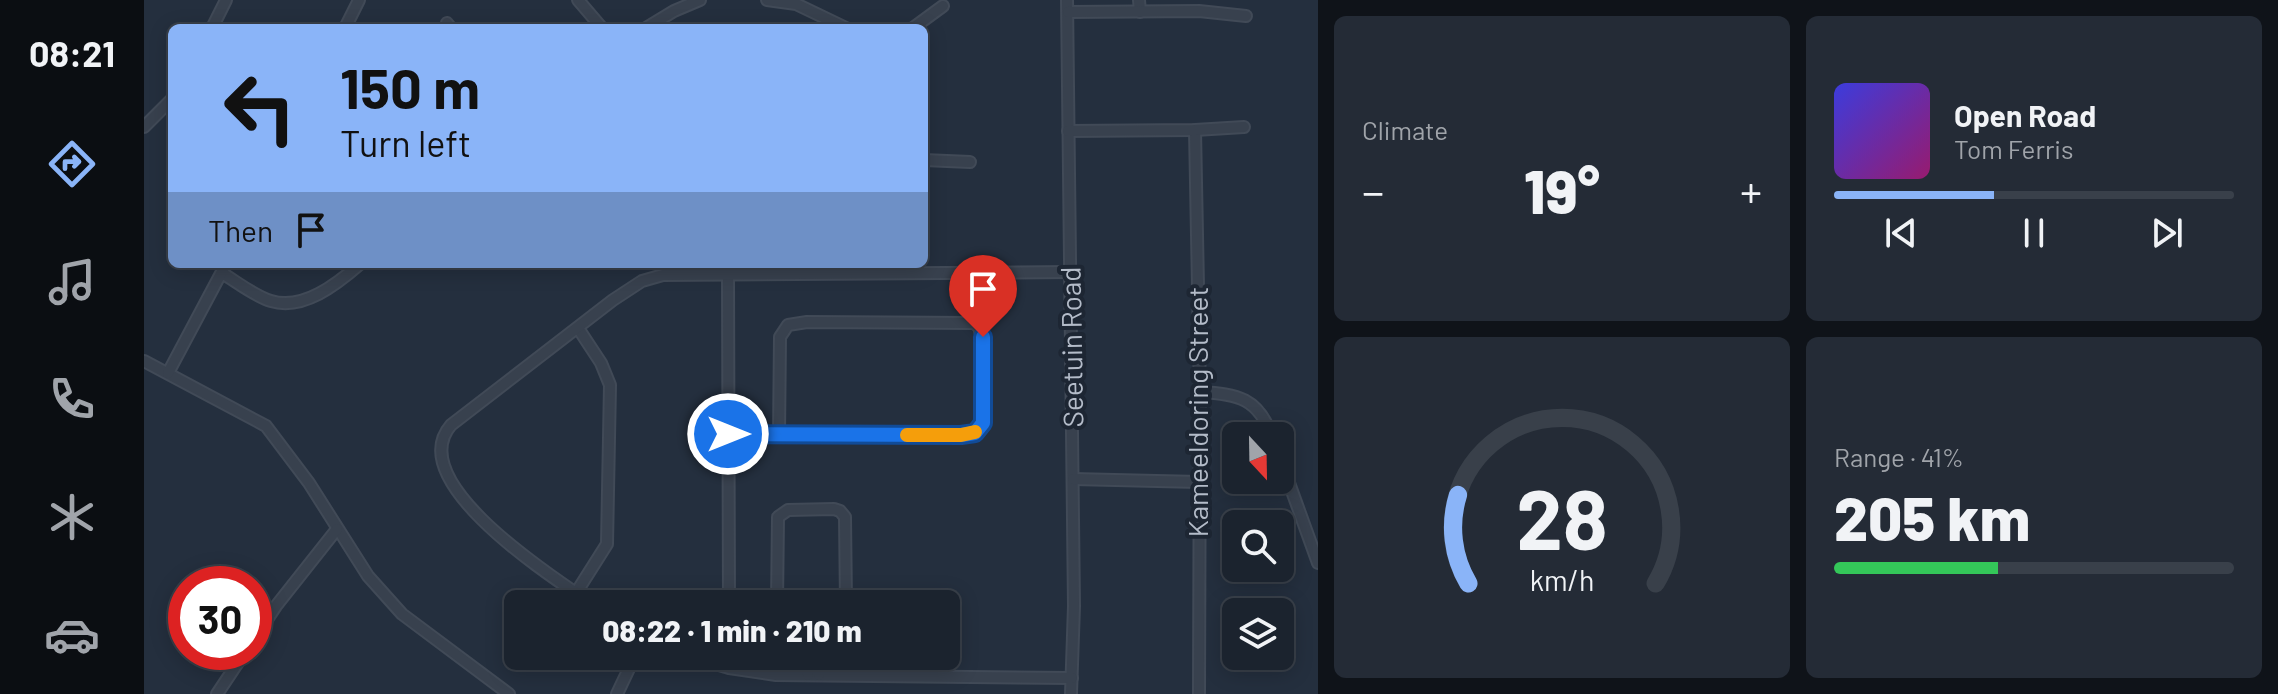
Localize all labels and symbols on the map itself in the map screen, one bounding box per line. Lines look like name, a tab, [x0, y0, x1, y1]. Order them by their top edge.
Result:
pin	[949, 255, 1017, 337]
street label: Seetuin Road	[1053, 266, 1089, 428]
street label: Kameeldoring Street	[1180, 287, 1214, 537]
position arrow	[686, 392, 770, 476]
north arrow	[1222, 422, 1294, 494]
speed limit sign: 30	[168, 566, 272, 670]

